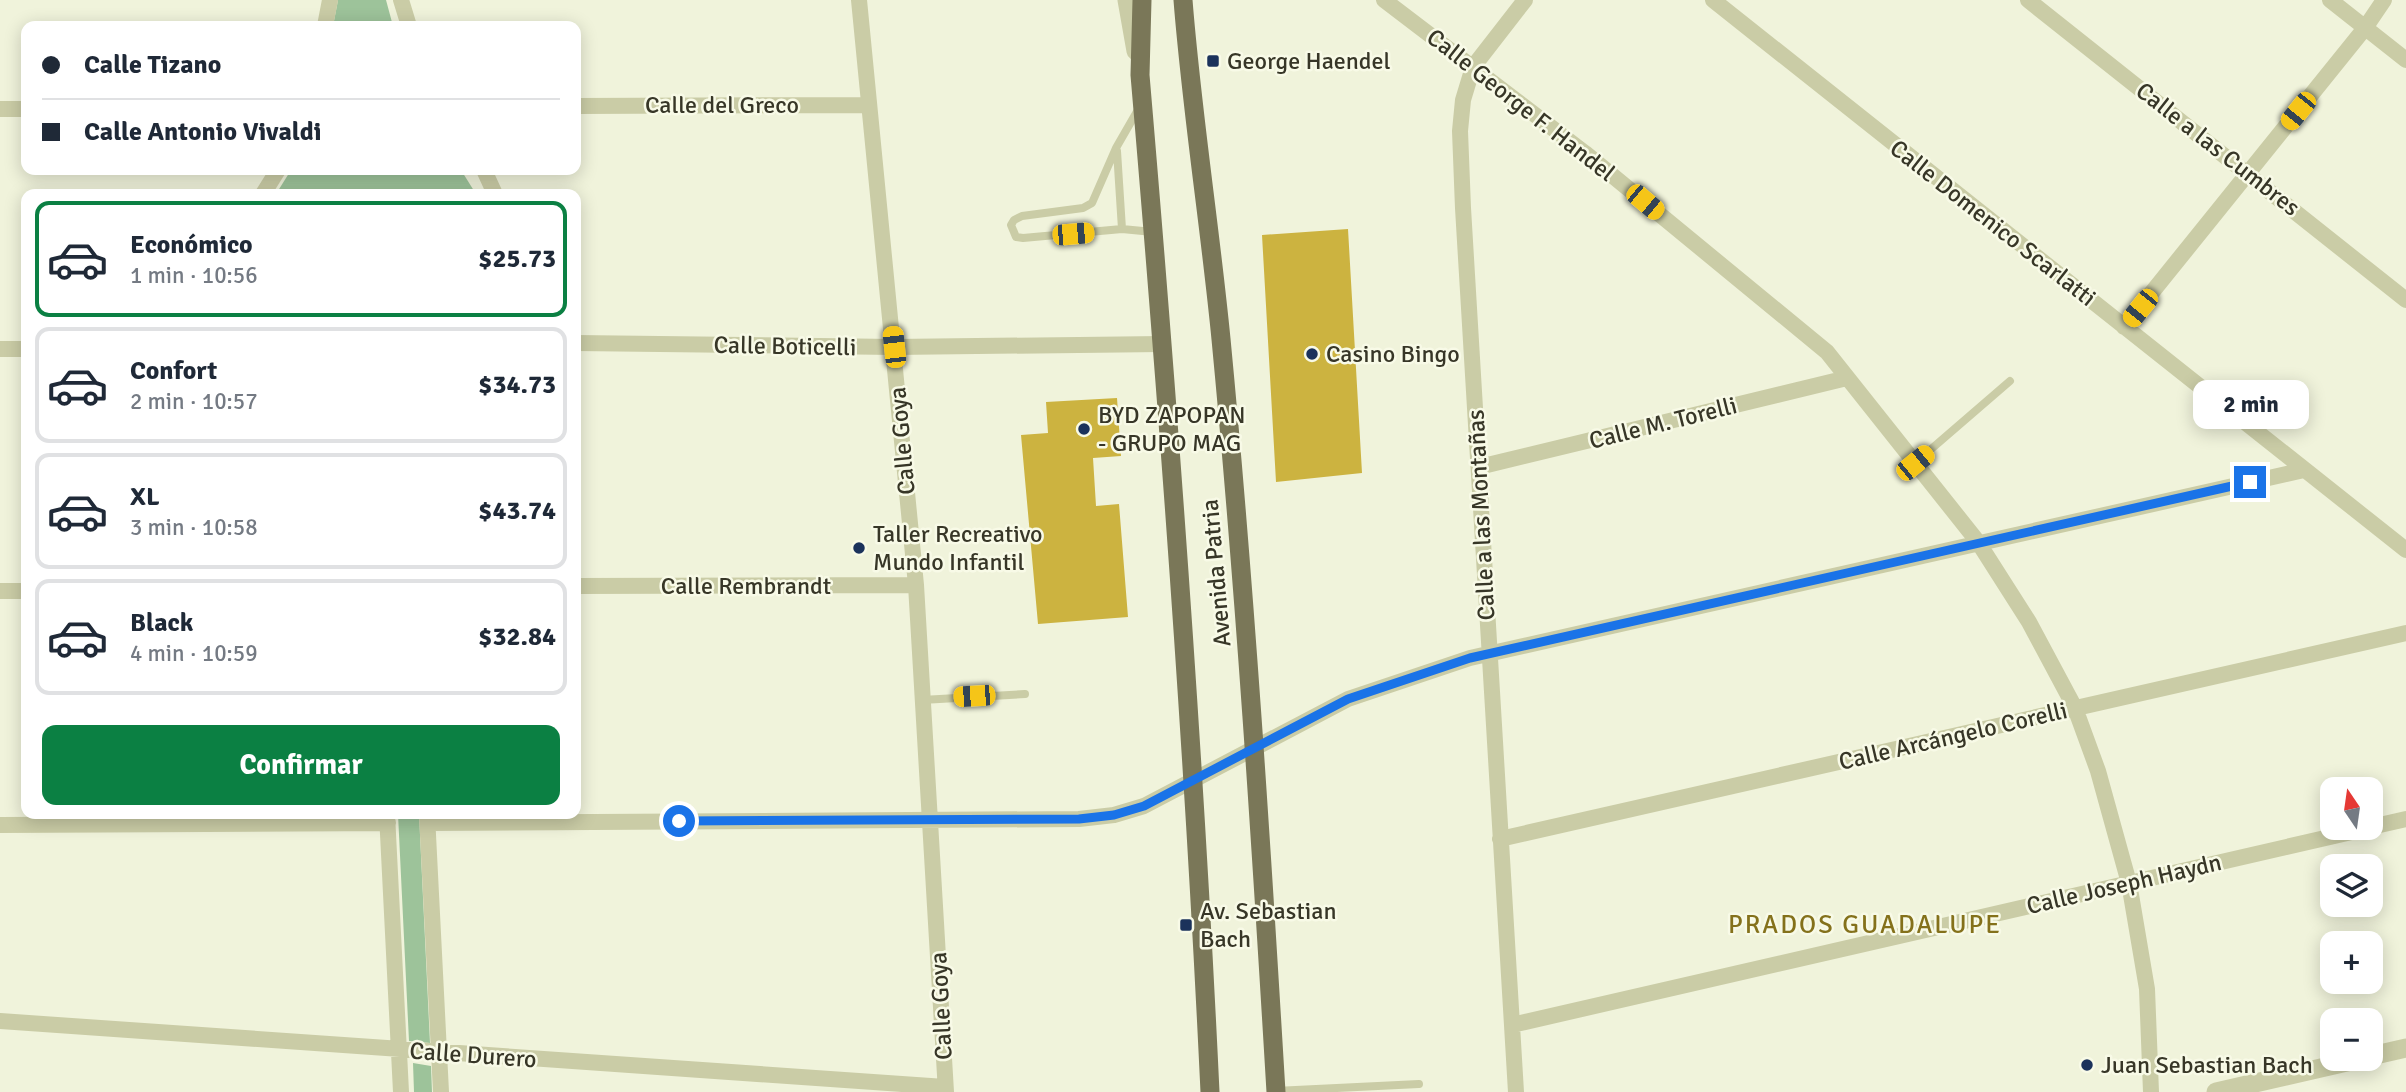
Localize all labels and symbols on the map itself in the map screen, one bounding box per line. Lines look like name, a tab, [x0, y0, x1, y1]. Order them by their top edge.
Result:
street label: Calle George F. Handel	[1421, 22, 1621, 188]
place label: George Haendel	[1227, 46, 1391, 76]
marker: George Haendel	[1205, 53, 1221, 69]
street label: Calle a las Cumbres	[2130, 76, 2306, 222]
car	[2277, 88, 2320, 134]
street label: Calle del Greco	[645, 90, 799, 120]
street label: Calle Domenico Scarlatti	[1884, 133, 2102, 313]
car	[1623, 180, 1668, 224]
car	[1052, 222, 1095, 246]
car	[2119, 285, 2162, 331]
car	[882, 325, 907, 369]
street label: Calle Boticelli	[713, 330, 857, 362]
place label: Casino Bingo	[1326, 339, 1460, 369]
marker: Casino Bingo	[1304, 346, 1320, 362]
callout: 2 min	[2192, 380, 2308, 430]
street label: Calle Goya	[882, 386, 922, 496]
street label: Calle M. Torelli	[1586, 390, 1740, 456]
place label: BYD ZAPOPAN - GRUPO MAG	[1098, 400, 1246, 458]
street label: Calle a las Montañas	[1460, 409, 1502, 621]
marker: BYD ZAPOPAN - GRUPO MAG	[1076, 421, 1092, 437]
car	[1893, 442, 1938, 484]
route end	[2234, 466, 2266, 498]
street label: Avenida Patria	[1195, 498, 1237, 648]
place label: Taller Recreativo Mundo Infantil	[873, 519, 1043, 577]
marker: Taller Recreativo Mundo Infantil	[851, 540, 867, 556]
street label: Calle Rembrandt	[661, 571, 831, 601]
car	[953, 684, 996, 708]
street label: Calle Arcángelo Corelli	[1836, 695, 2070, 777]
north arrow	[2320, 777, 2384, 840]
route start	[663, 805, 695, 837]
street label: Calle Joseph Haydn	[2024, 847, 2224, 921]
place label: Av. Sebastian Bach	[1200, 896, 1337, 954]
district label: PRADOS GUADALUPE	[1728, 909, 2002, 941]
marker: Av. Sebastian Bach	[1178, 917, 1194, 933]
street label: Calle Goya	[923, 951, 959, 1061]
street label: Calle Durero	[408, 1036, 538, 1074]
place label: Juan Sebastian Bach	[2101, 1050, 2313, 1080]
marker: Juan Sebastian Bach	[2079, 1057, 2095, 1073]

